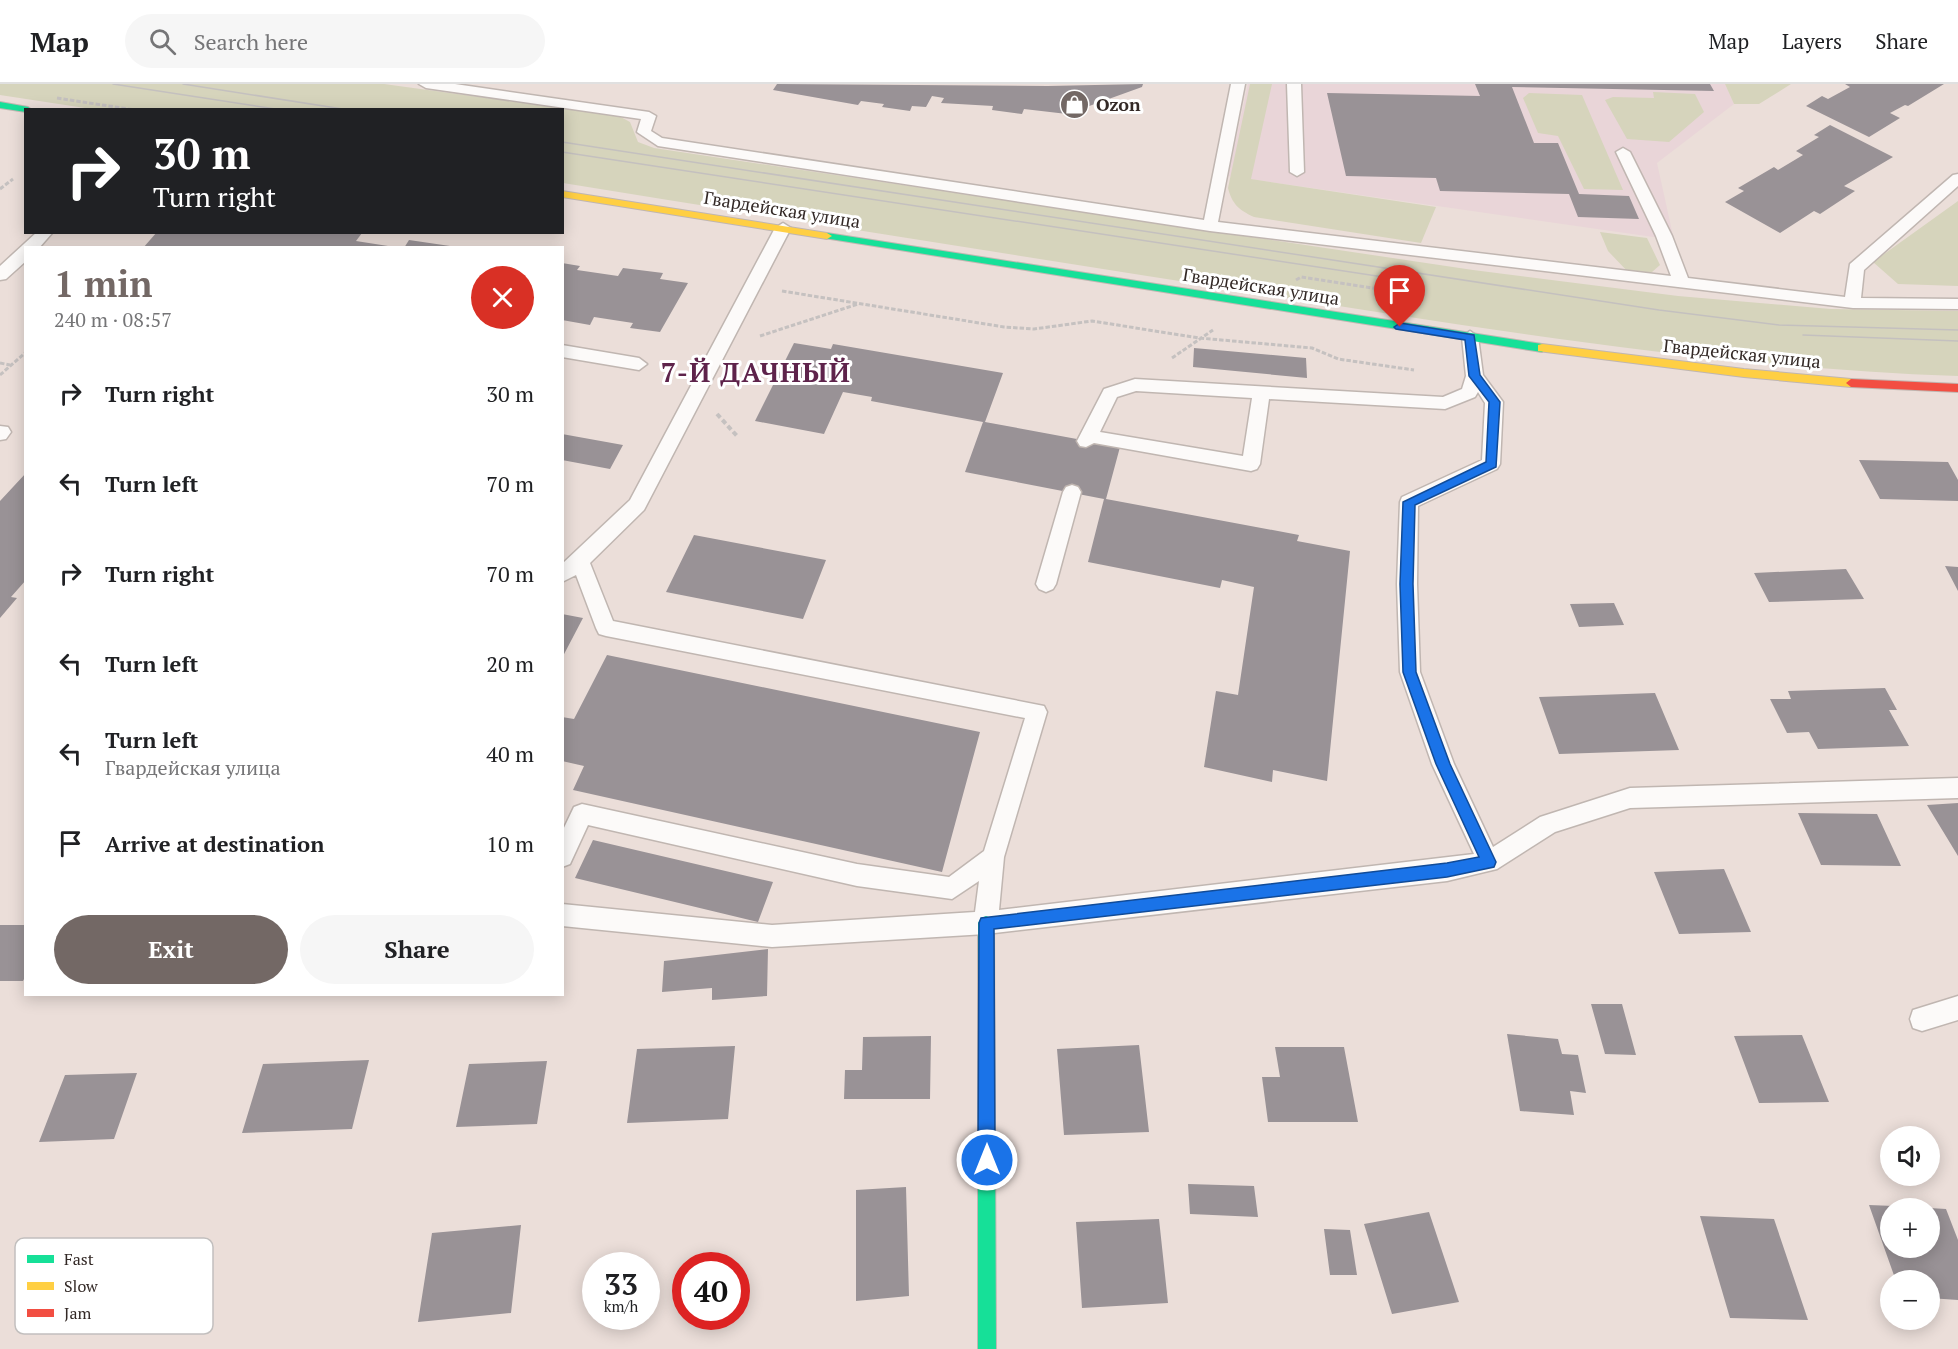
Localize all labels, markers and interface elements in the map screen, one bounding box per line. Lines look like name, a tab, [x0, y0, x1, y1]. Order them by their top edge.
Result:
search box	[125, 14, 545, 68]
text: Map	[30, 23, 89, 60]
icon: search	[146, 25, 179, 58]
text: Search here	[194, 27, 308, 56]
text: Map	[1708, 27, 1749, 55]
text: Layers	[1782, 27, 1842, 55]
text: Share	[1875, 27, 1928, 55]
shop icon: Ozon	[1059, 89, 1091, 121]
place label: Ozon	[1096, 92, 1141, 116]
text: 30 m	[153, 125, 251, 181]
icon: right	[54, 132, 132, 210]
text: Turn right	[153, 179, 276, 215]
street label: Гвардейская улица	[702, 185, 862, 233]
text: 1 min	[54, 260, 152, 307]
street label: Гвардейская улица	[1181, 262, 1341, 310]
pin	[1374, 265, 1425, 327]
button: close	[471, 266, 534, 329]
icon: arrive	[1383, 274, 1416, 307]
text: 240 m · 08:57	[54, 306, 172, 333]
street label: Гвардейская улица	[1662, 333, 1822, 373]
district label: 7-Й ДАЧНЫЙ	[661, 354, 851, 390]
icon: right	[54, 377, 87, 410]
text: Turn right	[105, 379, 214, 408]
text: 30 m	[486, 379, 534, 408]
icon: left	[54, 467, 87, 500]
text: Turn left	[105, 469, 198, 498]
text: 70 m	[486, 469, 534, 498]
icon: right	[54, 557, 87, 590]
text: Turn right	[105, 559, 214, 588]
text: 70 m	[486, 559, 534, 588]
icon: left	[54, 647, 87, 680]
text: Turn left	[105, 649, 198, 678]
text: 20 m	[486, 649, 534, 678]
text: Turn left	[105, 725, 198, 754]
icon: left	[54, 737, 87, 770]
text: 40 m	[486, 739, 534, 768]
text: Гвардейская улица	[105, 754, 281, 781]
icon: arrive	[54, 827, 87, 860]
text: Arrive at destination	[105, 829, 324, 858]
text: 10 m	[486, 829, 534, 858]
button: Exit	[54, 915, 288, 984]
button: Share	[300, 915, 534, 984]
map controls	[1880, 1126, 1940, 1330]
button: sound	[1880, 1126, 1940, 1186]
position arrow	[955, 1128, 1019, 1192]
button: +	[1880, 1198, 1940, 1258]
legend	[15, 1238, 213, 1334]
text: Fast	[64, 1248, 94, 1270]
speed limit sign: 40	[672, 1252, 750, 1330]
text: 33	[604, 1264, 638, 1304]
button: −	[1880, 1270, 1940, 1330]
text: Slow	[64, 1275, 98, 1297]
text: km/h	[604, 1296, 638, 1316]
text: Jam	[64, 1302, 92, 1324]

